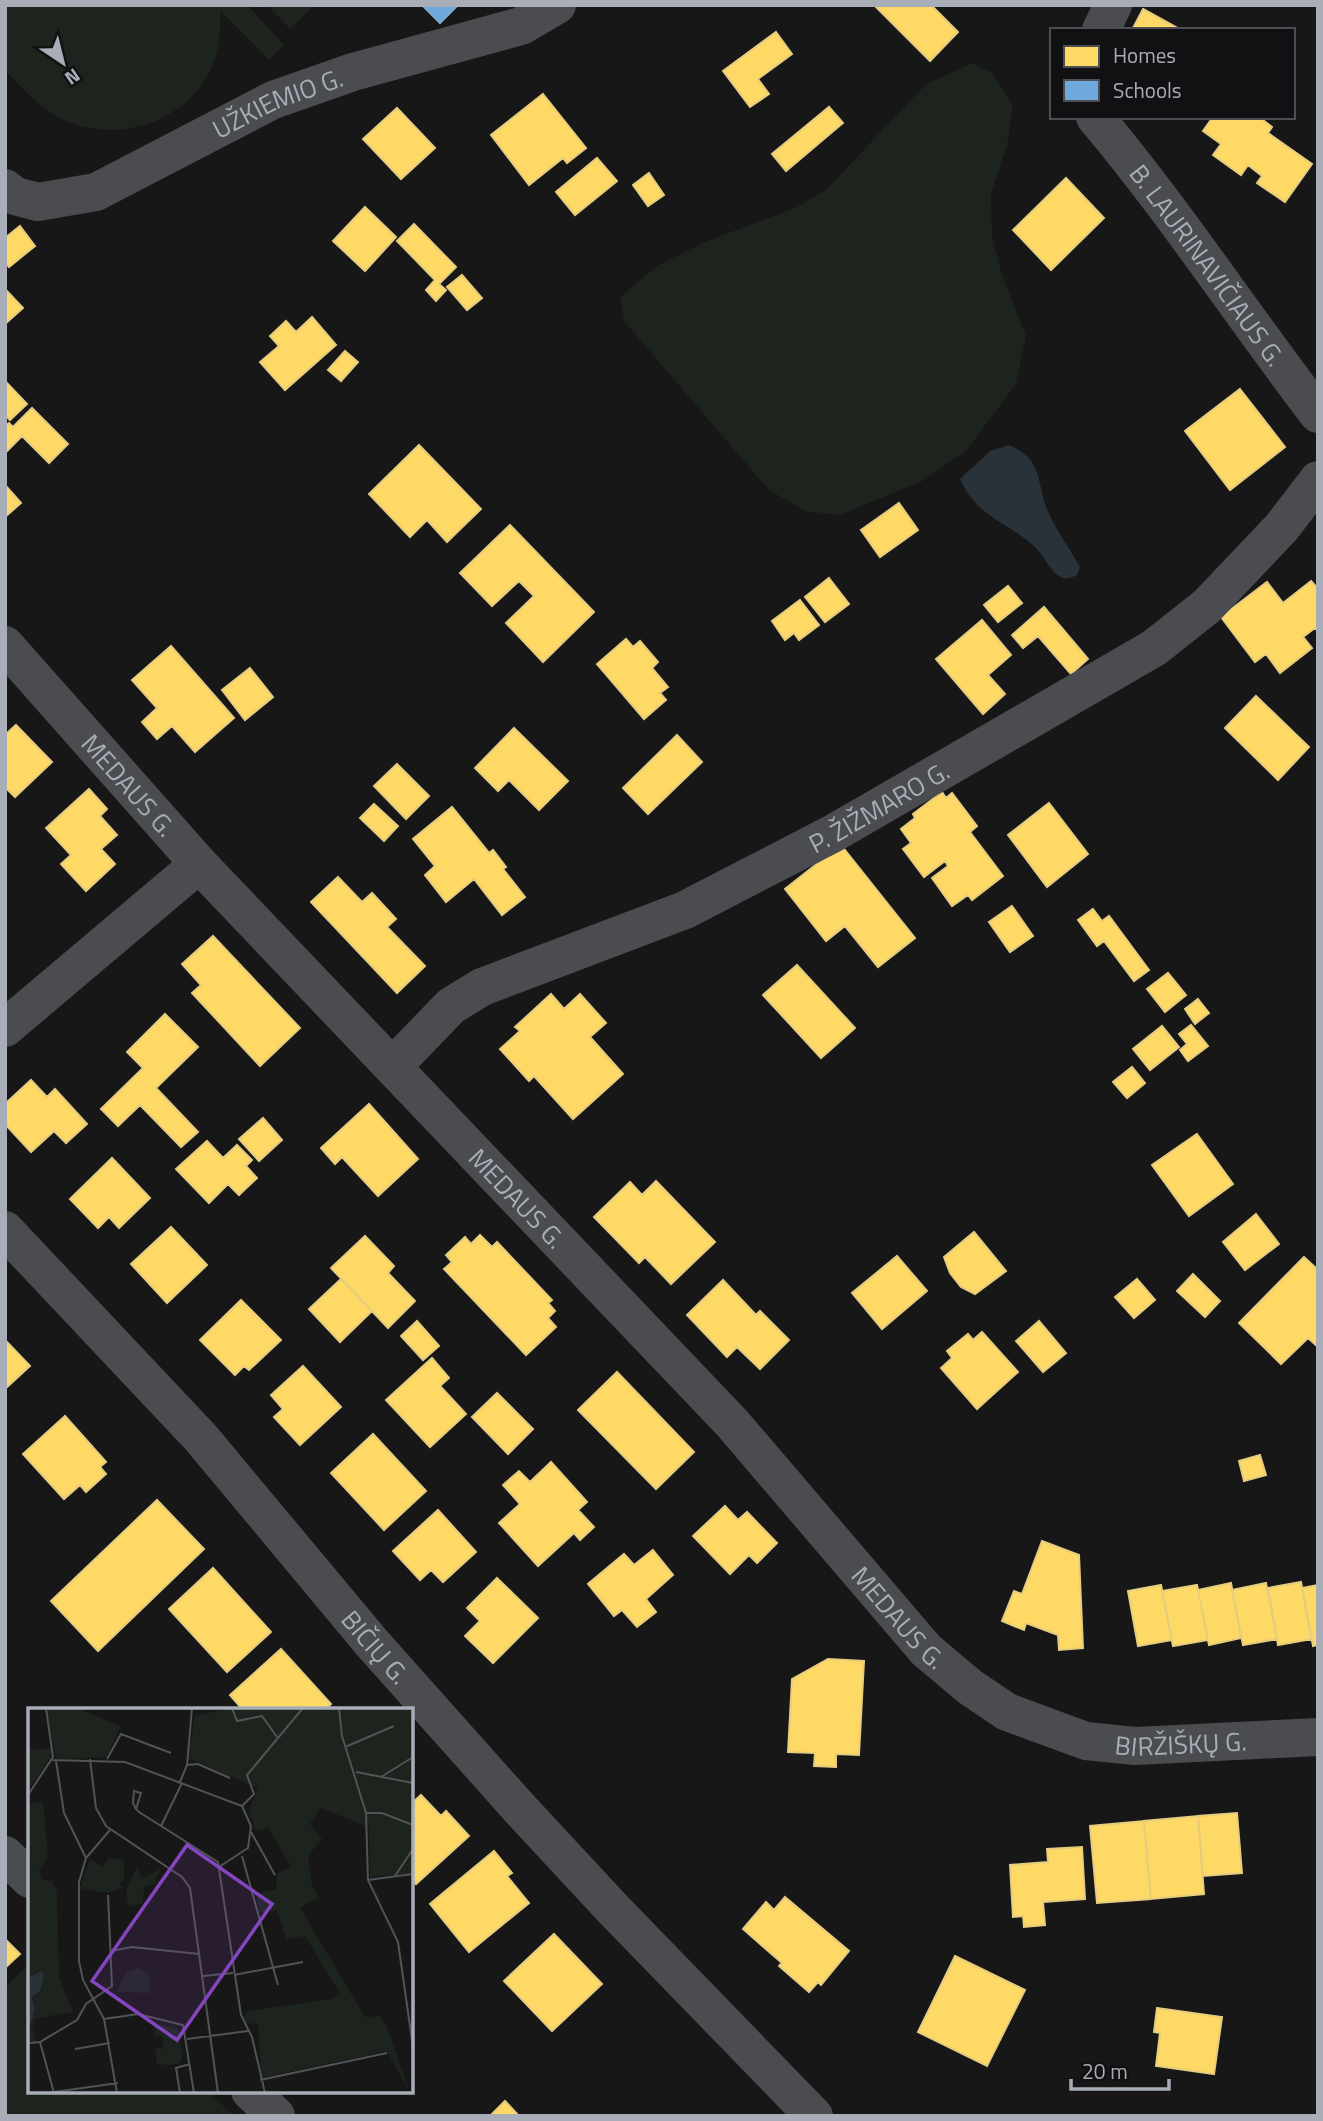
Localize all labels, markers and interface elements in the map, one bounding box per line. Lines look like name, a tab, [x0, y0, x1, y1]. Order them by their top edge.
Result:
north arrow	[28, 28, 98, 98]
legend	[1050, 28, 1295, 119]
text: Homes	[1113, 39, 1176, 71]
street label: UŽKIEMIO G.	[205, 58, 348, 148]
text: N	[59, 62, 87, 93]
text: Schools	[1113, 74, 1182, 106]
street label: B. LAURINAVIČIAUS G.	[1120, 155, 1295, 374]
street label: MEDAUS G.	[73, 725, 185, 845]
street label: P. ŽIŽMARO G.	[801, 751, 956, 863]
street label: MEDAUS G.	[460, 1139, 575, 1257]
street label: MEDAUS G.	[843, 1557, 954, 1678]
street label: BIČIŲ G.	[332, 1601, 419, 1692]
inset map	[28, 1708, 413, 2093]
street label: BIRŽIŠKŲ G.	[1113, 1721, 1248, 1766]
scale bar	[1071, 2048, 1169, 2092]
text: 20 m	[1082, 2055, 1128, 2087]

